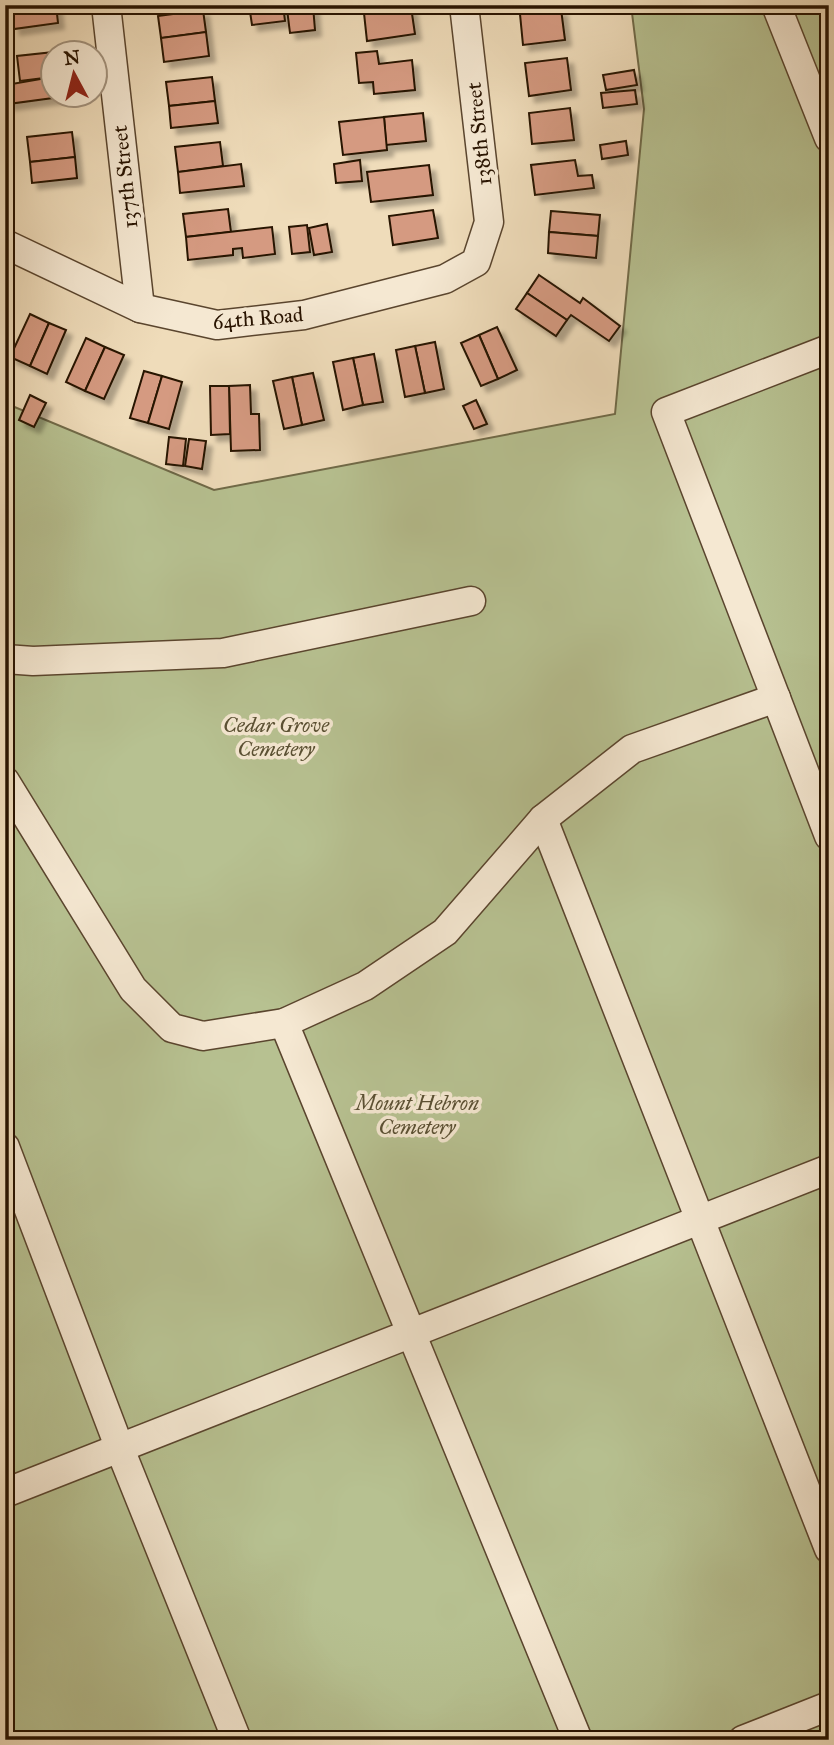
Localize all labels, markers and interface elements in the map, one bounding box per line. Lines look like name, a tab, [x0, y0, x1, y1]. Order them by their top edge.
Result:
north arrow	[38, 38, 108, 108]
text: N	[63, 45, 81, 70]
street label: 138th Street	[461, 81, 497, 187]
street label: 137th Street	[107, 124, 143, 230]
street label: 64th Road	[212, 301, 305, 335]
park label: Cedar Grove Cemetery	[223, 712, 330, 762]
park label: Mount Hebron Cemetery	[353, 1090, 479, 1140]

